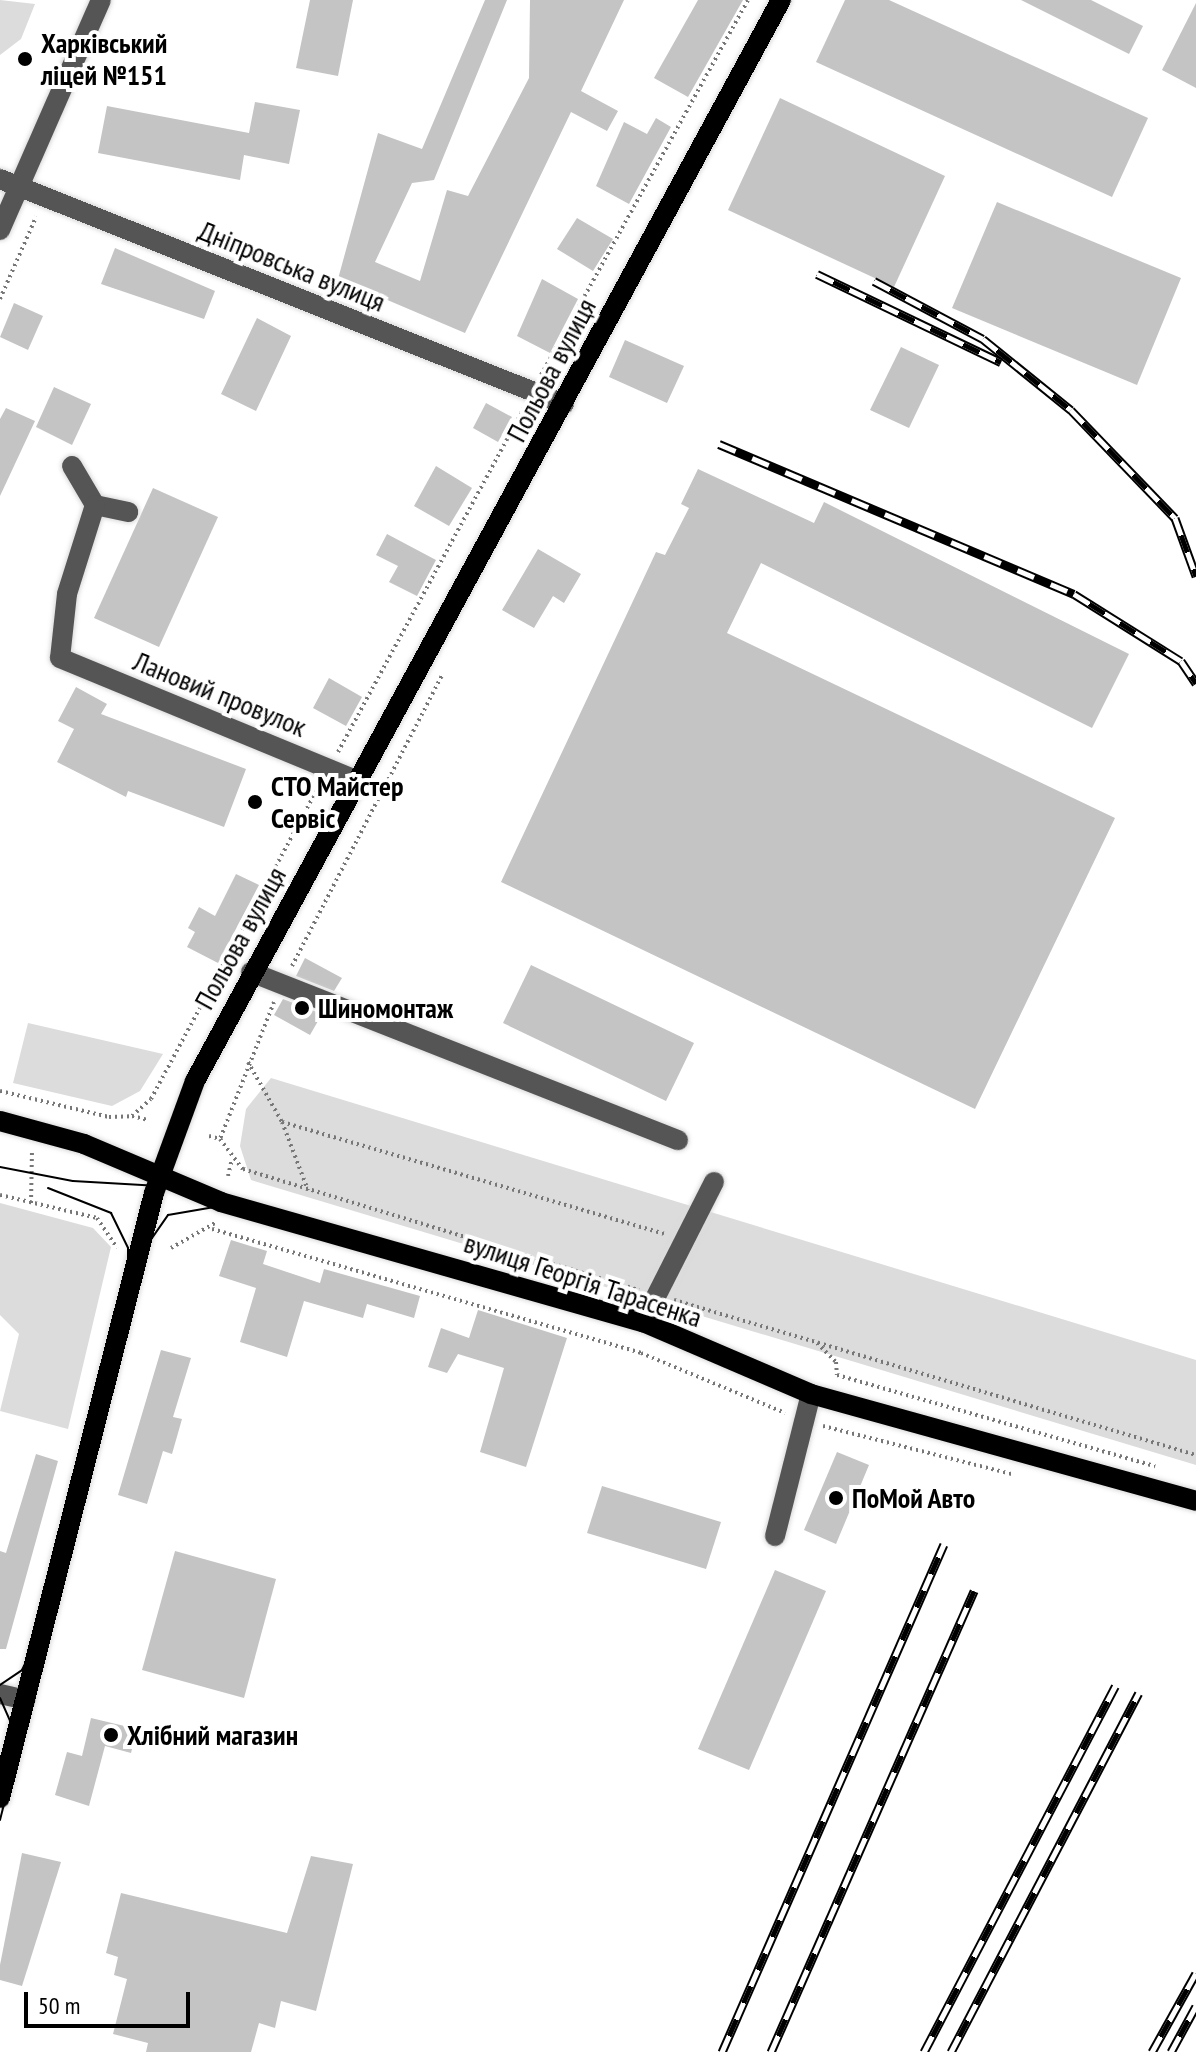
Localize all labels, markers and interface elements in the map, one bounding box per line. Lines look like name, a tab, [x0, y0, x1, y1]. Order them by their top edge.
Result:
place label: Харківський ліцей №151	[41, 26, 167, 92]
marker: Харківський ліцей №151	[16, 50, 34, 68]
street label: Дніпровська вулиця	[194, 213, 390, 319]
street label: Польова вулиця	[499, 293, 603, 447]
street label: Лановий провулок	[129, 644, 311, 744]
place label: СТО Майстер Сервіс	[271, 769, 404, 835]
marker: СТО Майстер Сервіс	[246, 793, 264, 811]
street label: Польова вулиця	[187, 861, 293, 1015]
place label: Шиномонтаж	[318, 991, 453, 1025]
marker: Шиномонтаж	[293, 999, 311, 1017]
street label: вулиця Георгія Тарасенка	[460, 1226, 706, 1334]
place label: ПоМой Авто	[852, 1481, 976, 1515]
marker: ПоМой Авто	[827, 1489, 845, 1507]
place label: Хлібний магазин	[127, 1718, 298, 1752]
marker: Хлібний магазин	[102, 1726, 120, 1744]
scale bar	[28, 1976, 194, 2026]
text: 50 m	[38, 1990, 80, 2021]

